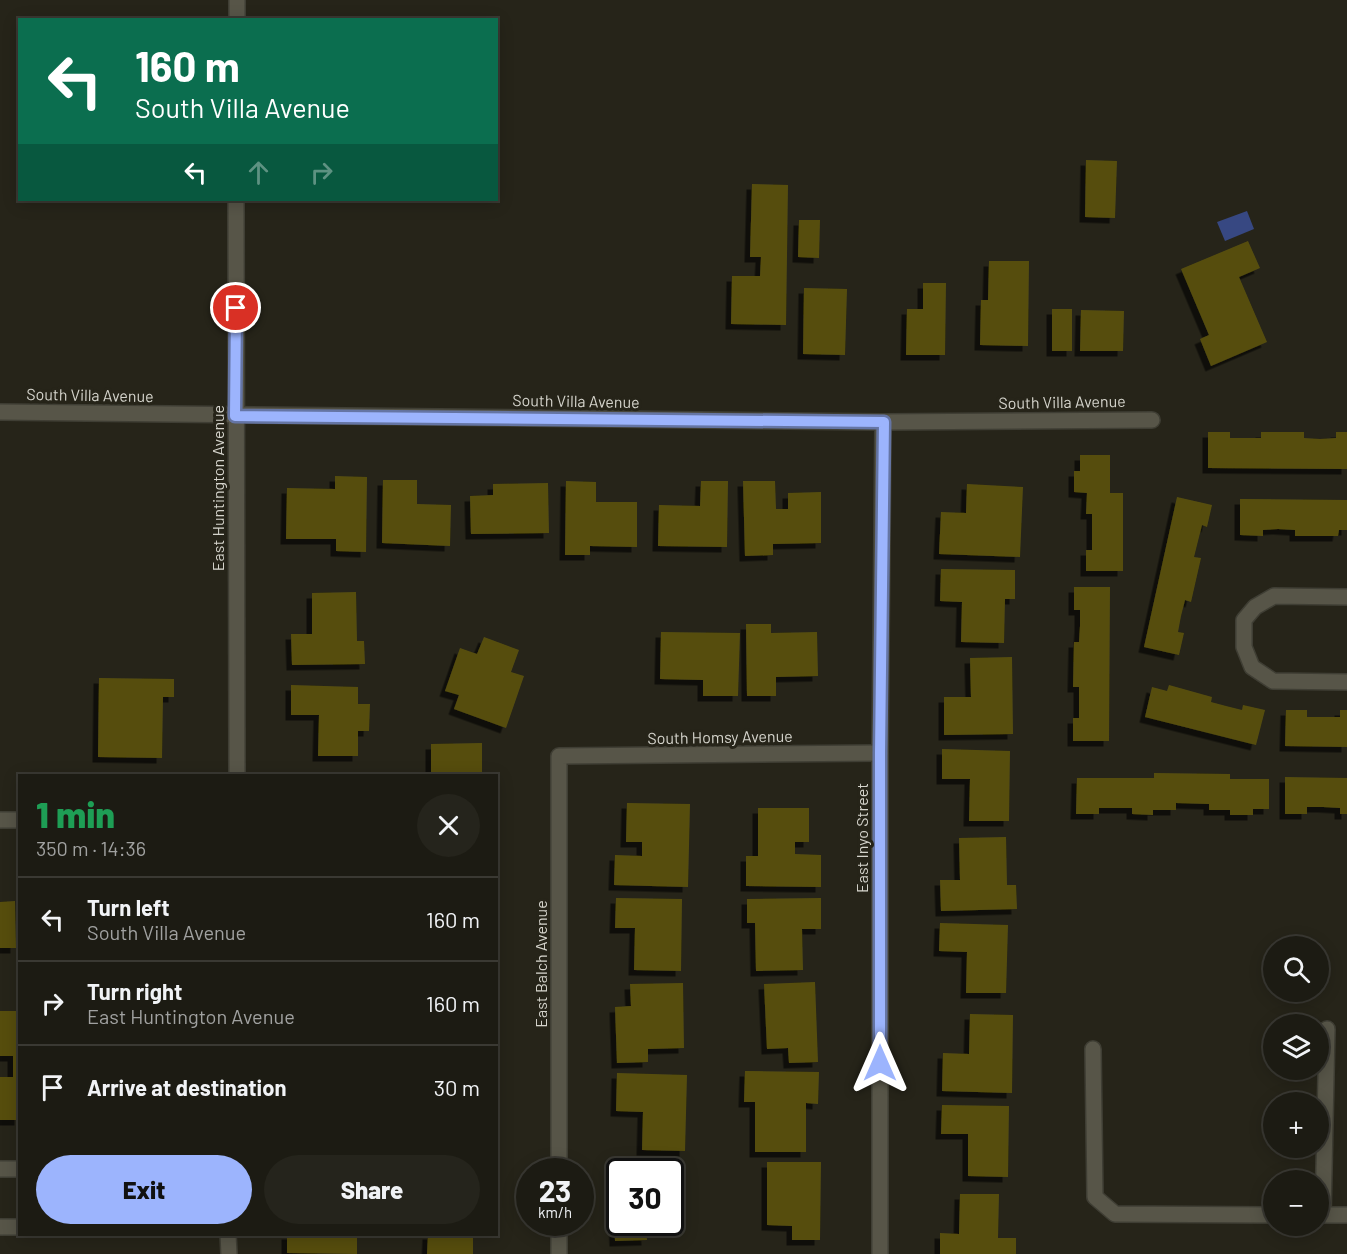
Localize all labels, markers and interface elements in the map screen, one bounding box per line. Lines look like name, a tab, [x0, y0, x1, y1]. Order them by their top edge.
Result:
text: 160 m	[135, 40, 240, 90]
icon: left	[36, 42, 114, 120]
text: South Villa Avenue	[135, 91, 350, 123]
icon: left	[179, 156, 212, 189]
icon: ahead	[242, 156, 275, 189]
icon: right	[305, 156, 338, 189]
pin	[210, 282, 261, 333]
icon: arrive	[219, 291, 252, 324]
street label: South Villa Avenue	[26, 384, 154, 405]
street label: South Villa Avenue	[512, 390, 640, 411]
street label: South Villa Avenue	[998, 391, 1126, 412]
street label: East Huntington Avenue	[208, 405, 227, 571]
street label: South Homsy Avenue	[647, 726, 793, 747]
street label: East Inyo Street	[852, 783, 871, 893]
text: 1 min	[36, 792, 115, 835]
button: close	[417, 794, 480, 857]
text: 350 m · 14:36	[36, 836, 146, 860]
text: Turn left	[87, 894, 170, 920]
street label: East Balch Avenue	[531, 900, 550, 1028]
icon: left	[36, 903, 69, 936]
text: 160 m	[426, 906, 480, 932]
text: South Villa Avenue	[87, 920, 246, 944]
map controls	[1263, 936, 1329, 1236]
button: search	[1263, 936, 1329, 1002]
text: Turn right	[87, 978, 182, 1004]
icon: right	[36, 987, 69, 1020]
text: 160 m	[426, 990, 480, 1016]
text: East Huntington Avenue	[87, 1004, 295, 1028]
button: layers	[1263, 1014, 1329, 1080]
position arrow	[848, 1031, 912, 1095]
icon: arrive	[36, 1071, 69, 1104]
text: Arrive at destination	[87, 1074, 286, 1100]
text: 30 m	[434, 1074, 480, 1100]
button: +	[1263, 1092, 1329, 1158]
button: Exit	[36, 1155, 252, 1224]
button: Share	[264, 1155, 480, 1224]
speed limit sign: 30	[606, 1158, 684, 1236]
button: −	[1263, 1170, 1329, 1236]
text: 23	[539, 1172, 571, 1208]
text: km/h	[538, 1203, 572, 1221]

